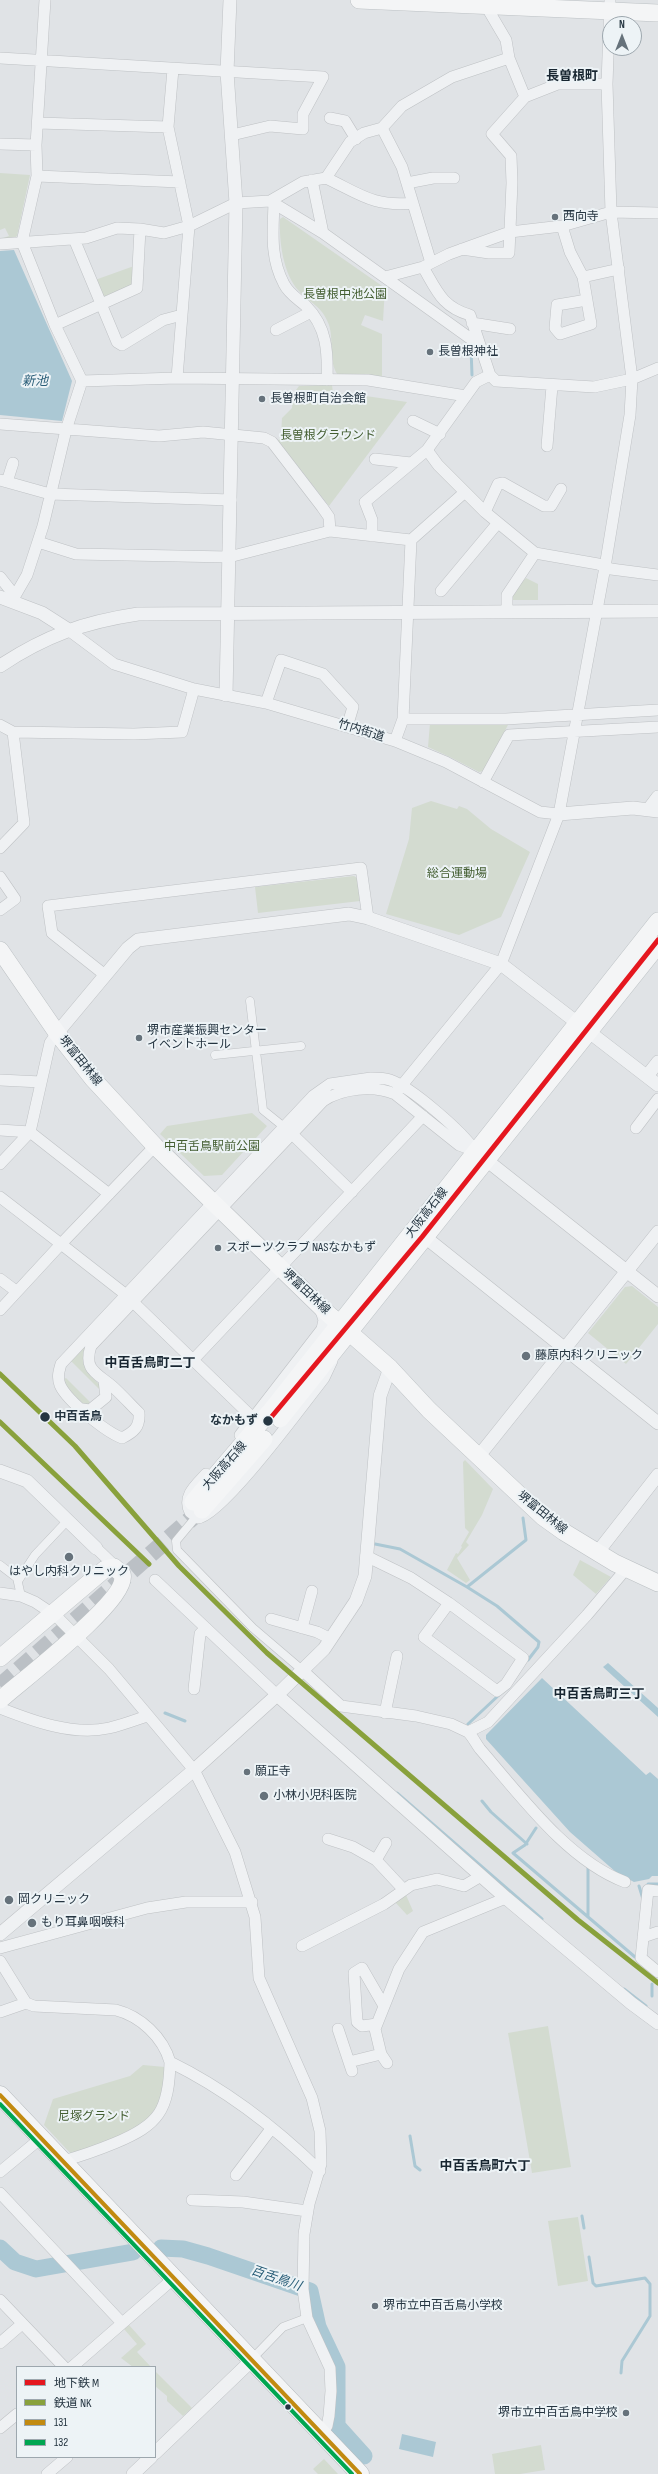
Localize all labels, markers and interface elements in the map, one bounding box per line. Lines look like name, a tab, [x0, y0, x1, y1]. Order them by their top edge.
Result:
north arrow	[602, 16, 642, 56]
text: N	[619, 18, 625, 31]
district label: 長曽根町	[546, 69, 598, 85]
place label: 西向寺	[563, 210, 599, 224]
marker: 西向寺	[550, 212, 560, 222]
park label: 長曽根中池公園	[303, 288, 387, 302]
place label: 長曽根神社	[438, 345, 498, 359]
marker: 長曽根神社	[425, 347, 435, 357]
water label: 新池	[22, 374, 48, 390]
place label: 長曽根町自治会館	[270, 392, 366, 406]
marker: 長曽根町自治会館	[257, 394, 267, 404]
park label: 長曽根グラウンド	[280, 429, 376, 443]
street label: 竹内街道	[336, 717, 386, 745]
park label: 総合運動場	[427, 867, 487, 881]
place label: 堺市産業振興センター イベントホール	[147, 1024, 267, 1052]
street label: 堺富田林線	[56, 1033, 104, 1089]
marker: 堺市産業振興センター イベントホール	[134, 1033, 144, 1043]
park label: 中百舌鳥駅前公園	[164, 1140, 260, 1154]
street label: 大阪高石線	[403, 1185, 451, 1241]
place label: スポーツクラブ NASなかもず	[226, 1241, 376, 1255]
marker: スポーツクラブ NASなかもず	[213, 1243, 223, 1253]
street label: 堺富田林線	[279, 1266, 333, 1318]
place label: 藤原内科クリニック	[535, 1349, 643, 1363]
marker: 藤原内科クリニック	[520, 1350, 532, 1362]
district label: 中百舌鳥町二丁	[105, 1356, 195, 1372]
marker: 中百舌鳥	[38, 1410, 52, 1424]
place label: 中百舌鳥	[54, 1410, 102, 1424]
place label: なかもず	[210, 1414, 258, 1428]
marker: なかもず	[261, 1414, 275, 1428]
street label: 大阪高石線	[200, 1439, 250, 1493]
street label: 堺富田林線	[514, 1489, 570, 1537]
marker: はやし内科クリニック	[63, 1551, 75, 1563]
place label: はやし内科クリニック	[9, 1565, 129, 1579]
district label: 中百舌鳥町三丁	[554, 1687, 644, 1703]
place label: 願正寺	[255, 1765, 291, 1779]
marker: 願正寺	[242, 1767, 252, 1777]
place label: 小林小児科医院	[273, 1789, 357, 1803]
marker: 小林小児科医院	[258, 1790, 270, 1802]
place label: 岡クリニック	[18, 1893, 90, 1907]
marker: 岡クリニック	[3, 1894, 15, 1906]
place label: もり耳鼻咽喉科	[41, 1916, 125, 1930]
marker: もり耳鼻咽喉科	[26, 1917, 38, 1929]
park label: 尼塚グランド	[58, 2110, 130, 2124]
district label: 中百舌鳥町六丁	[440, 2159, 530, 2175]
water label: 百舌鳥川	[249, 2263, 303, 2295]
place label: 堺市立中百舌鳥小学校	[383, 2299, 503, 2313]
marker: 堺市立中百舌鳥小学校	[370, 2301, 380, 2311]
legend	[16, 2366, 156, 2458]
text: 地下鉄 M	[54, 2376, 99, 2391]
text: 鉄道 NK	[54, 2396, 92, 2411]
unlabelled marker	[283, 2402, 293, 2412]
place label: 堺市立中百舌鳥中学校	[498, 2406, 618, 2420]
marker: 堺市立中百舌鳥中学校	[621, 2408, 631, 2418]
text: 131	[54, 2415, 67, 2430]
text: 132	[54, 2435, 68, 2450]

